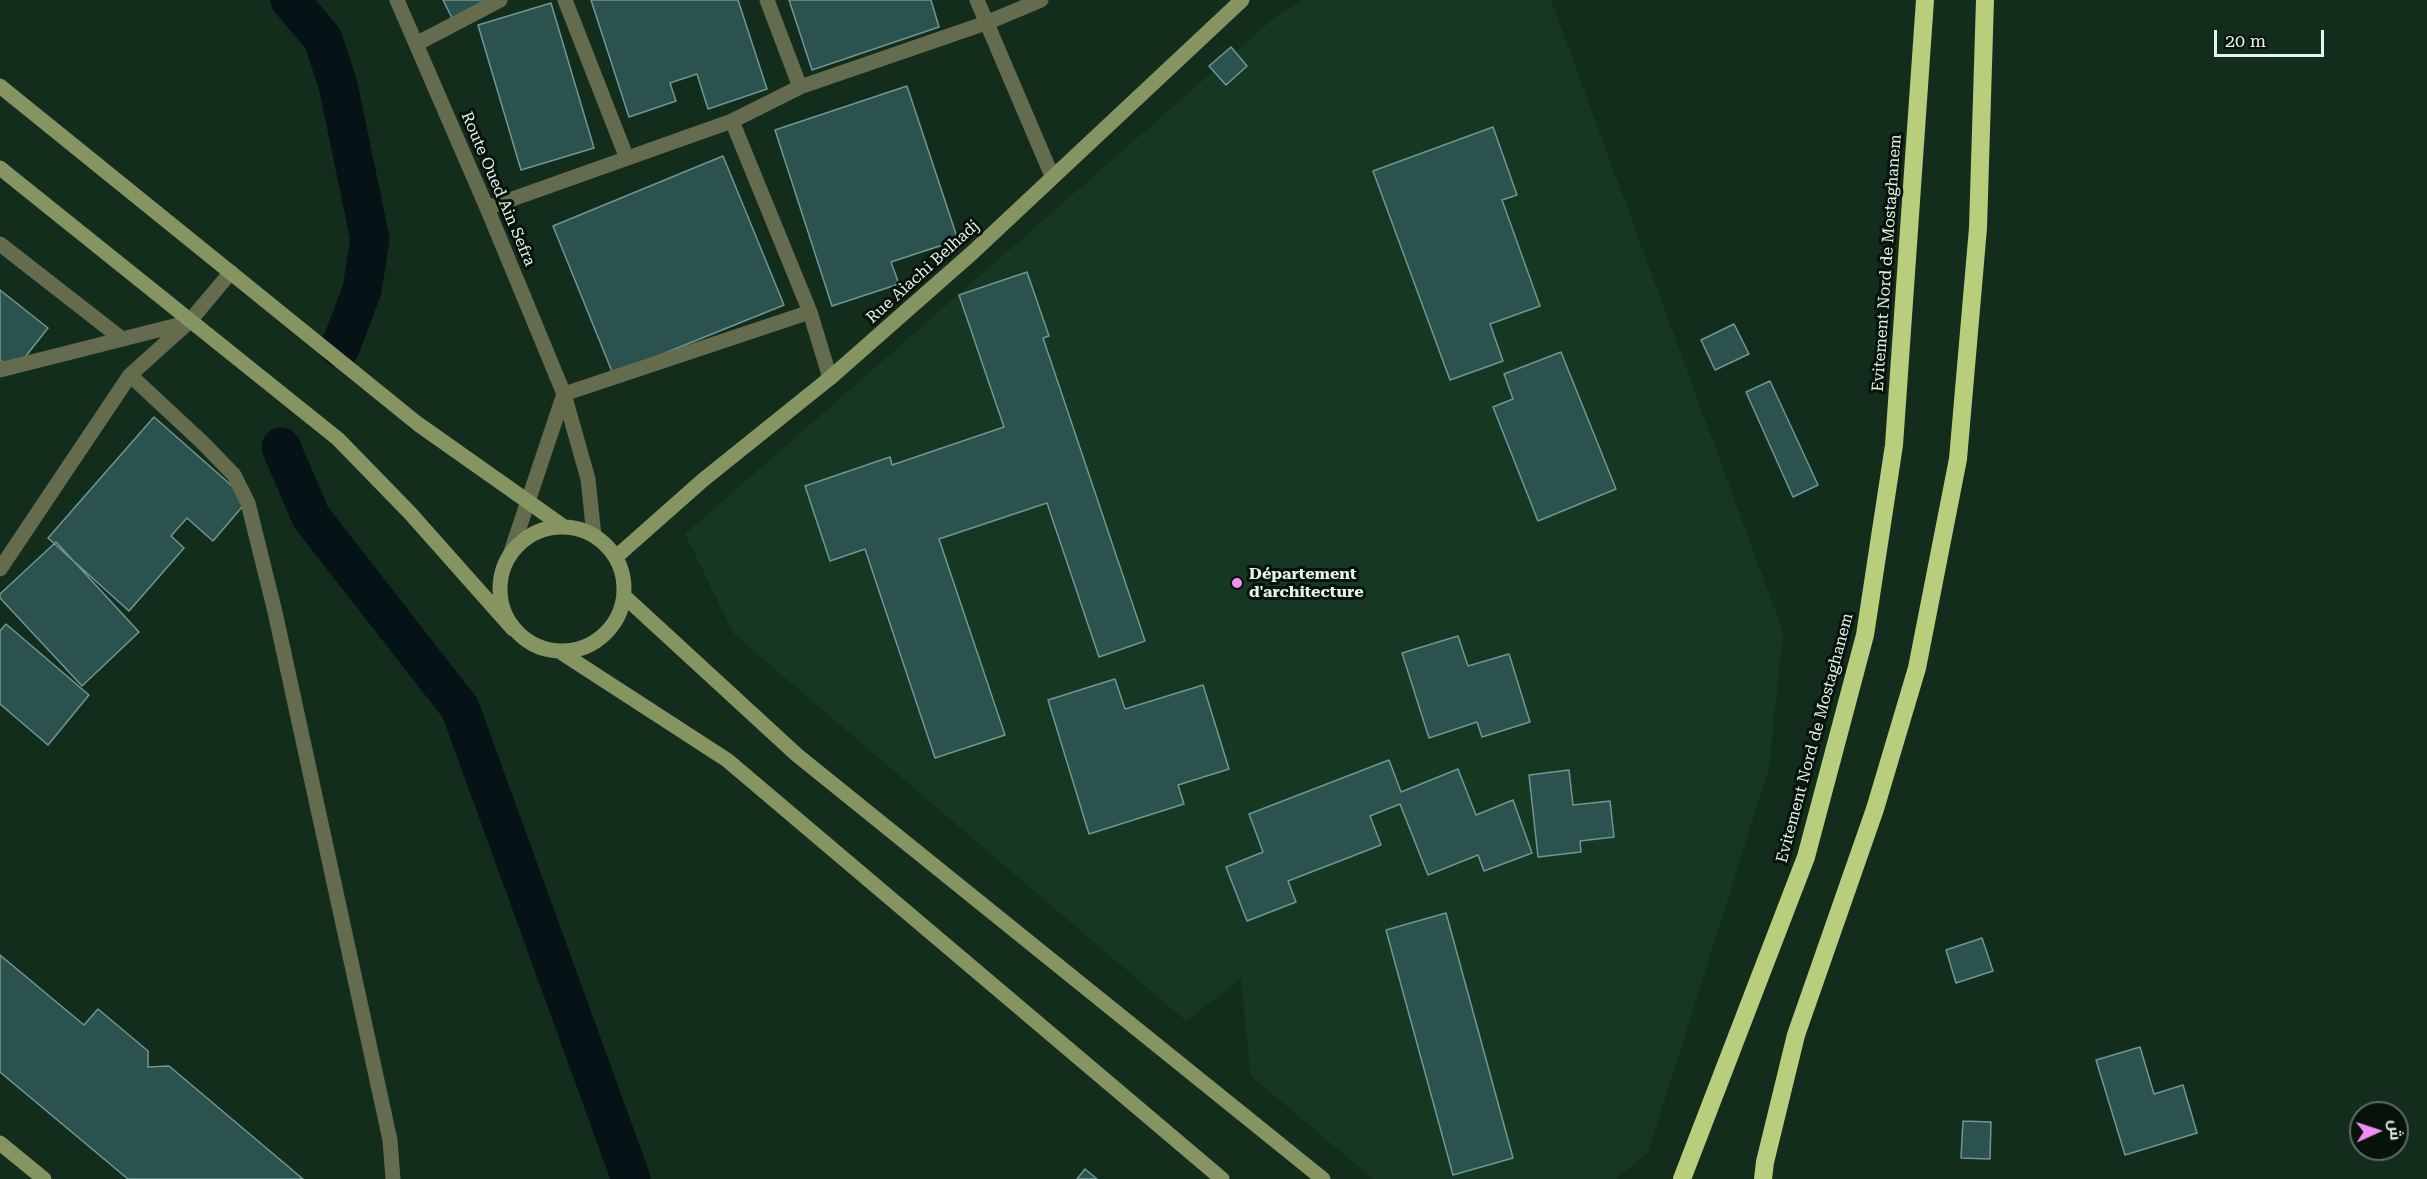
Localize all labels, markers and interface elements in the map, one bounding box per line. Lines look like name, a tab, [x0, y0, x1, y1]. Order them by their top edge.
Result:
scale bar	[2217, 18, 2326, 56]
text: 20 m	[2225, 30, 2266, 51]
street label: Route Oued Ain Sefra	[457, 109, 539, 269]
street label: Evitement Nord de Mostaghanem	[1868, 134, 1906, 392]
street label: Rue Aiachi Belhadj	[863, 216, 983, 328]
place label: Département d'architecture	[1249, 564, 1364, 602]
marker: Département d'architecture	[1230, 576, 1244, 590]
street label: Evitement Nord de Mostaghanem	[1772, 611, 1858, 865]
north arrow	[2349, 1101, 2409, 1161]
text: ش	[2385, 1119, 2406, 1141]

